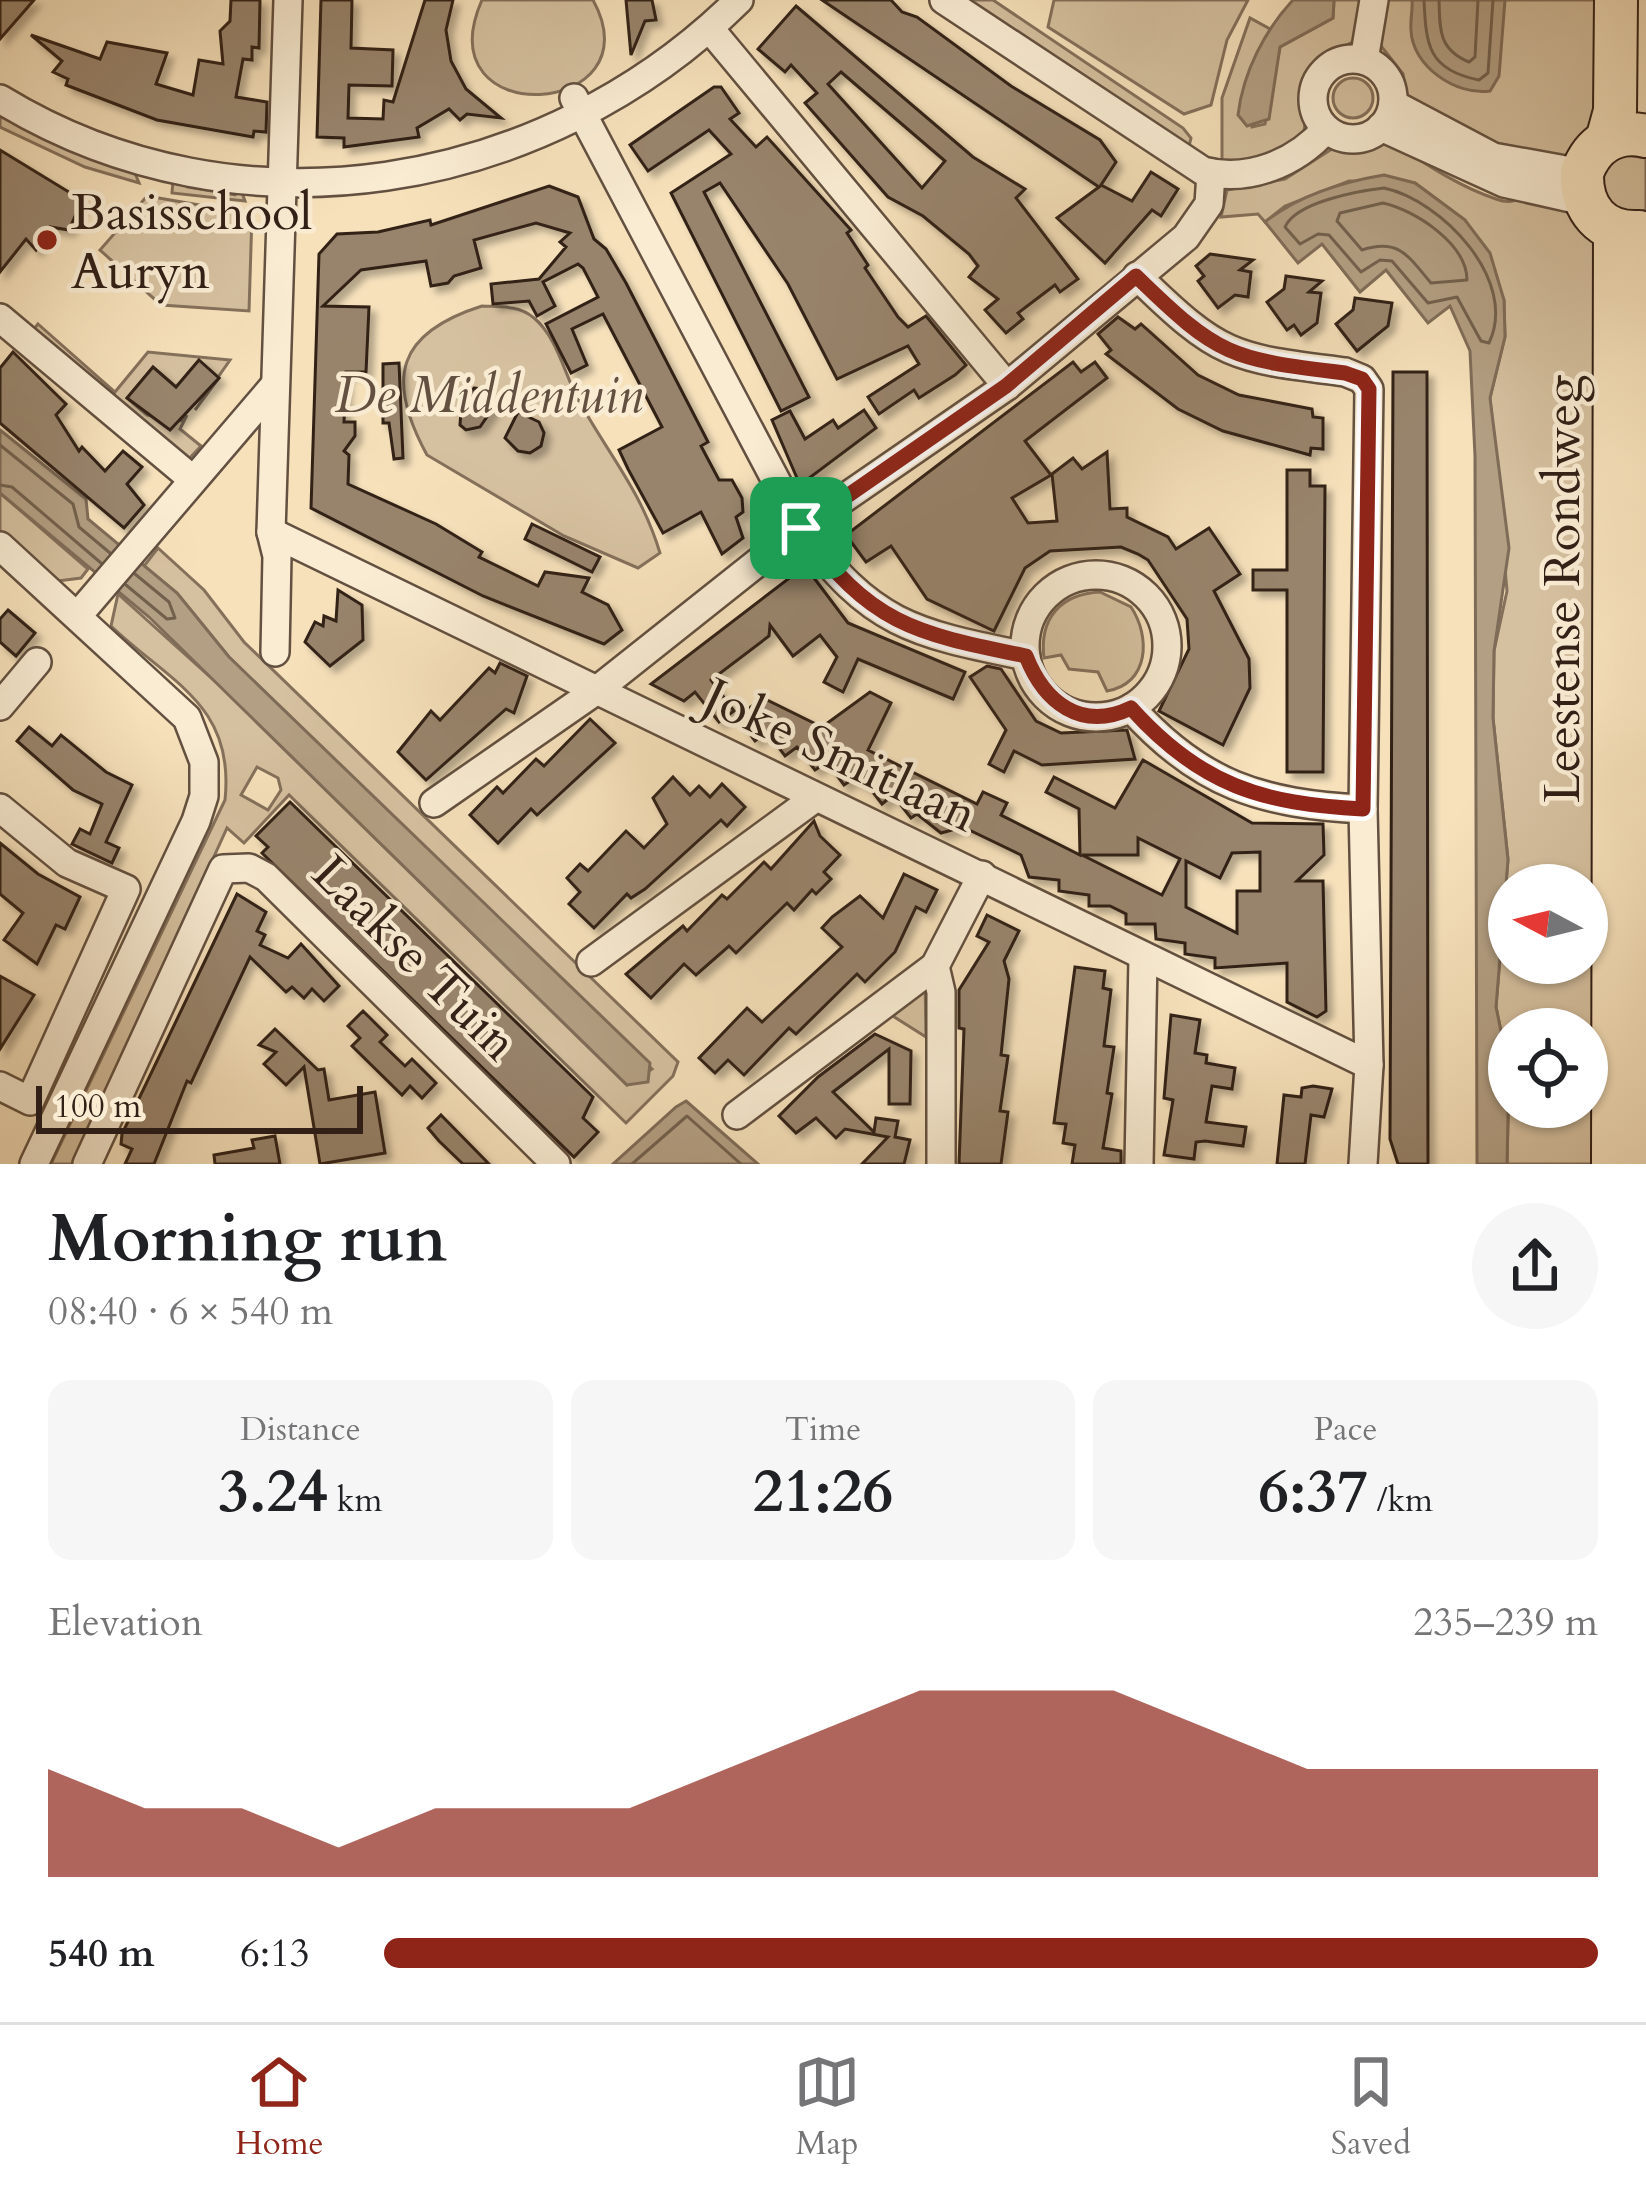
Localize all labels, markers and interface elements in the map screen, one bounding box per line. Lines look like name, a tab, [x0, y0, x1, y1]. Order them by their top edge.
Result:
place label: Basisschool Auryn	[71, 178, 313, 307]
marker: Basisschool Auryn	[34, 227, 60, 253]
park label: De Middentuin	[335, 361, 643, 431]
street label: Leestense Rondweg	[1528, 375, 1598, 803]
pin	[750, 477, 852, 579]
icon: arrive	[768, 495, 834, 561]
street label: Joke Smitlaan	[686, 659, 988, 850]
street label: Laakse Tuin	[296, 840, 533, 1077]
north arrow	[1488, 864, 1608, 984]
map controls	[1488, 864, 1608, 1128]
button: locate	[1488, 1008, 1608, 1128]
scale bar	[36, 1080, 363, 1133]
text: 100 m	[54, 1084, 141, 1129]
text: Morning run	[48, 1195, 447, 1284]
button: share	[1472, 1203, 1598, 1329]
text: 08:40 · 6 × 540 m	[48, 1285, 333, 1338]
text: Distance	[240, 1407, 361, 1452]
text: Time	[785, 1407, 861, 1452]
text: Pace	[1314, 1407, 1378, 1452]
text: 3.24	[218, 1452, 328, 1533]
text: 21:26	[753, 1452, 893, 1533]
text: 6:37	[1258, 1452, 1368, 1533]
text: km	[328, 1478, 382, 1523]
text: /km	[1368, 1478, 1433, 1523]
text: Elevation	[48, 1596, 203, 1649]
text: 235–239 m	[1413, 1596, 1598, 1649]
text: 540 m	[48, 1927, 154, 1980]
text: 6:13	[240, 1927, 310, 1980]
tab: Home	[235, 2049, 324, 2166]
tab: Map	[794, 2049, 860, 2166]
tab: Saved	[1331, 2049, 1411, 2166]

